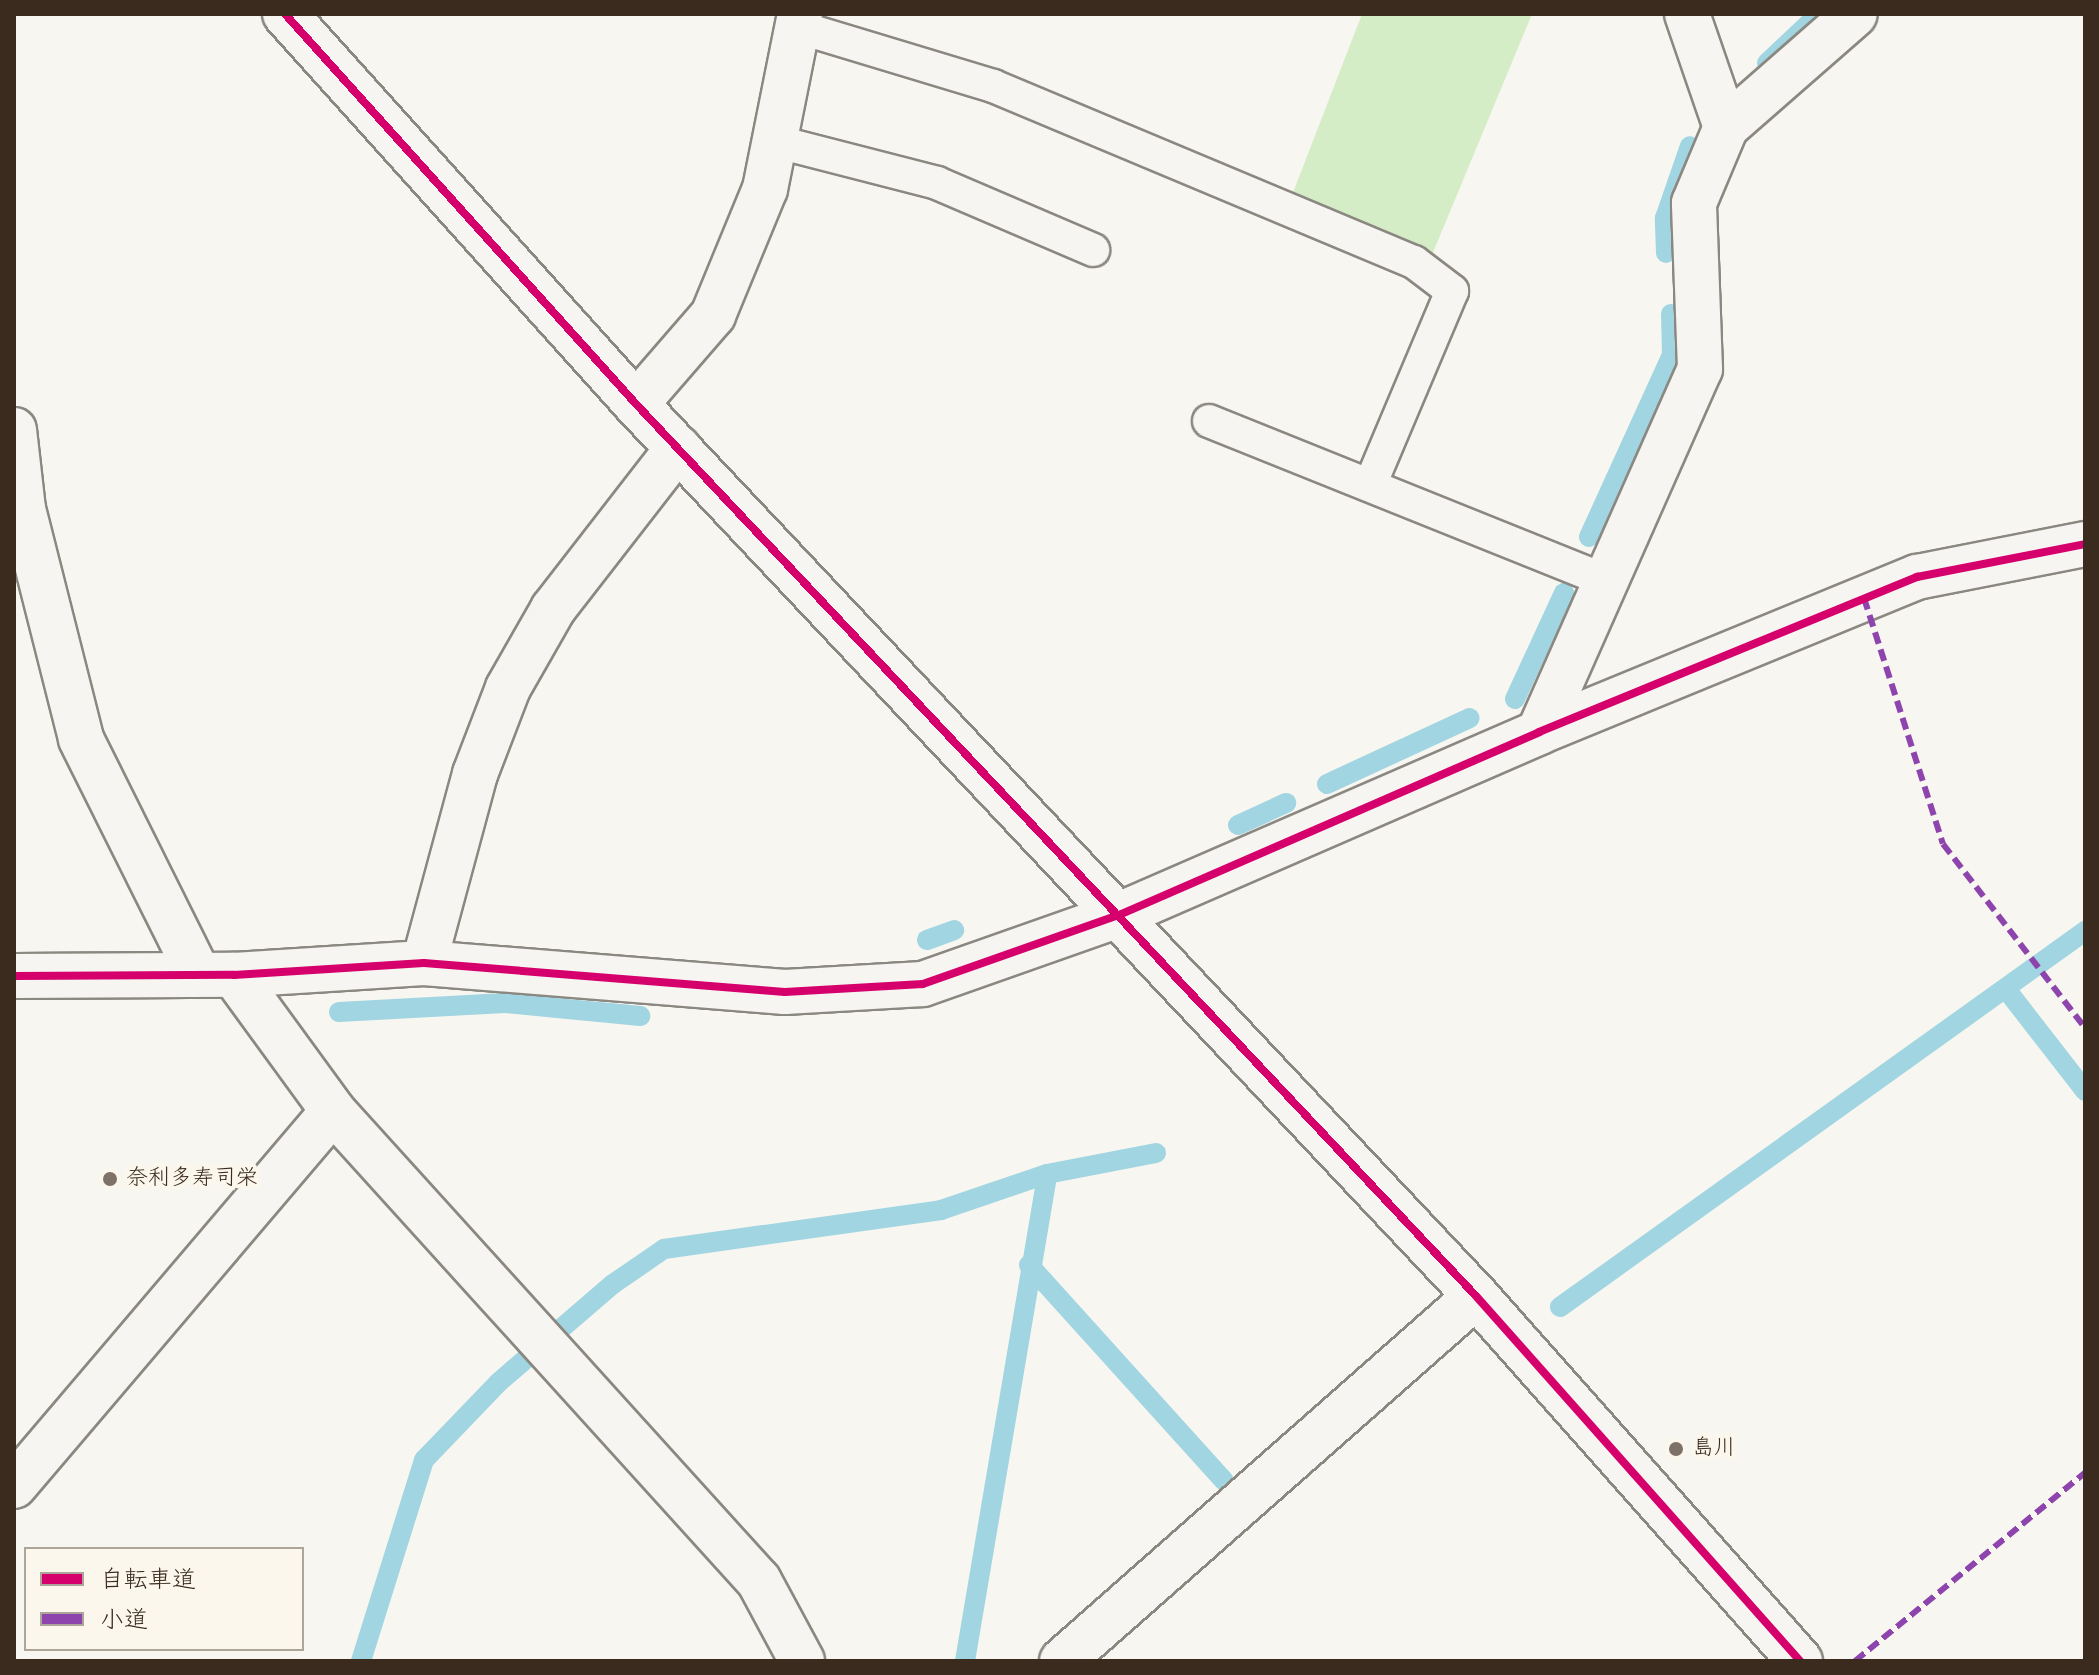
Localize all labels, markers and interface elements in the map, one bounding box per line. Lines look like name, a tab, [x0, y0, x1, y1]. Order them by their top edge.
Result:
place label: 奈利多寿司栄	[126, 1166, 258, 1192]
marker: 奈利多寿司栄	[101, 1170, 119, 1188]
place label: 島川	[1692, 1436, 1736, 1462]
marker: 島川	[1667, 1440, 1685, 1458]
legend	[24, 1547, 304, 1651]
text: 自転車道	[100, 1561, 196, 1600]
text: 小道	[100, 1601, 148, 1640]

